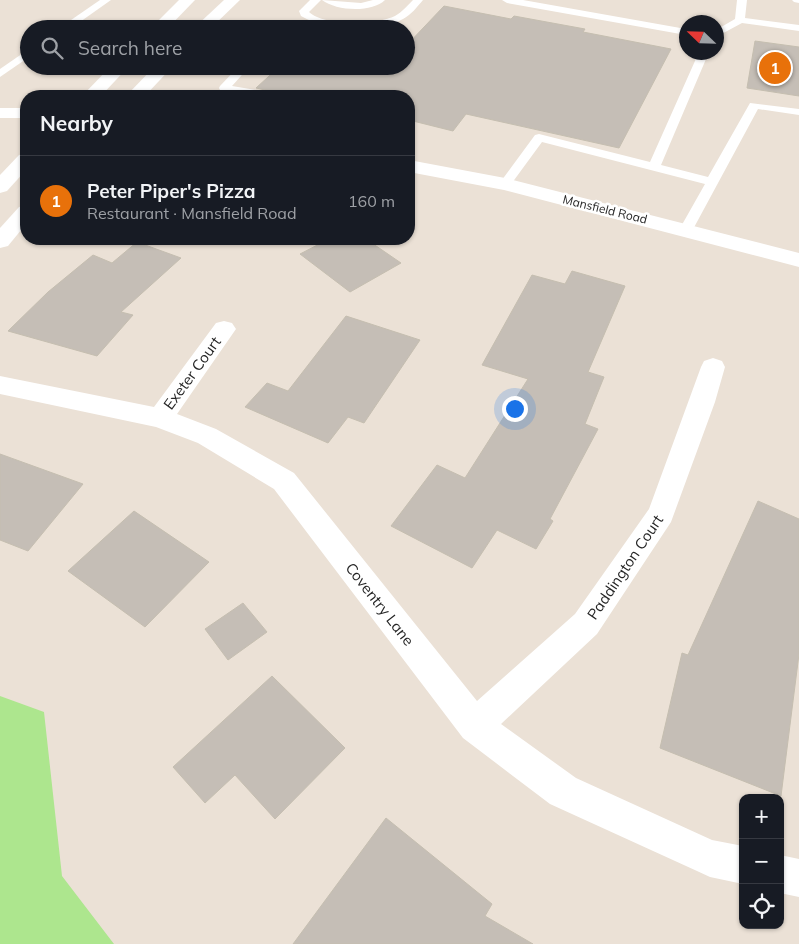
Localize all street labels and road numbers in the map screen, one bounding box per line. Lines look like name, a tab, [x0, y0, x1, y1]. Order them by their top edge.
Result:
street label: Mansfield Road	[561, 191, 649, 227]
street label: Exeter Court	[159, 333, 225, 413]
street label: Paddington Court	[583, 511, 667, 623]
street label: Coventry Lane	[342, 559, 418, 649]

